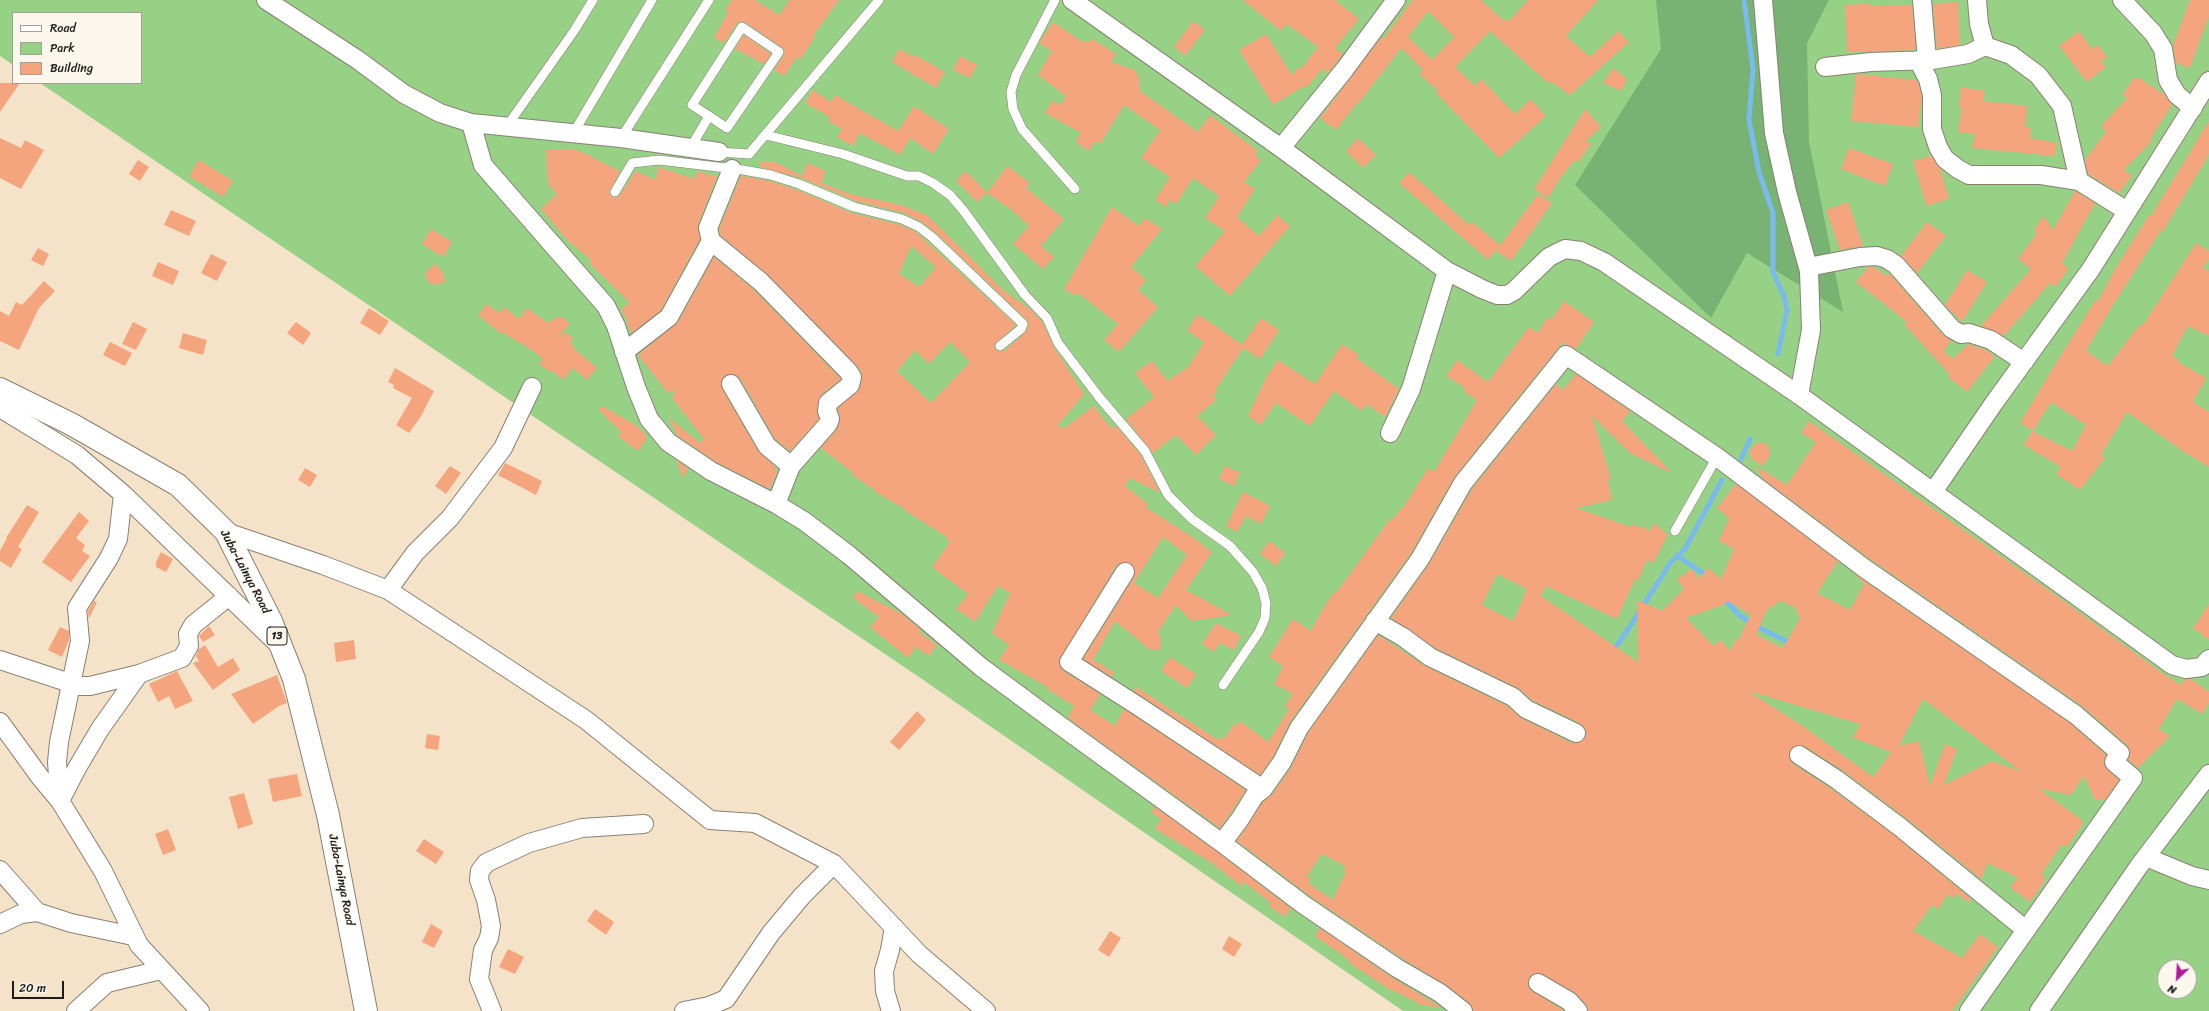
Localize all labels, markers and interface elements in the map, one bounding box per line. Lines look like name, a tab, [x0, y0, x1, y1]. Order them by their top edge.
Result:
legend	[12, 12, 142, 84]
text: Road	[50, 17, 76, 39]
text: Park	[50, 37, 75, 59]
text: Building	[50, 57, 93, 79]
street label: Juba-Lainya Road	[217, 528, 273, 616]
road number: 13	[267, 627, 287, 645]
street label: Juba-Lainya Road	[325, 833, 357, 927]
north arrow	[2157, 959, 2197, 999]
scale bar	[14, 973, 66, 999]
text: 20 m	[19, 977, 46, 999]
text: N	[2165, 979, 2180, 1000]

